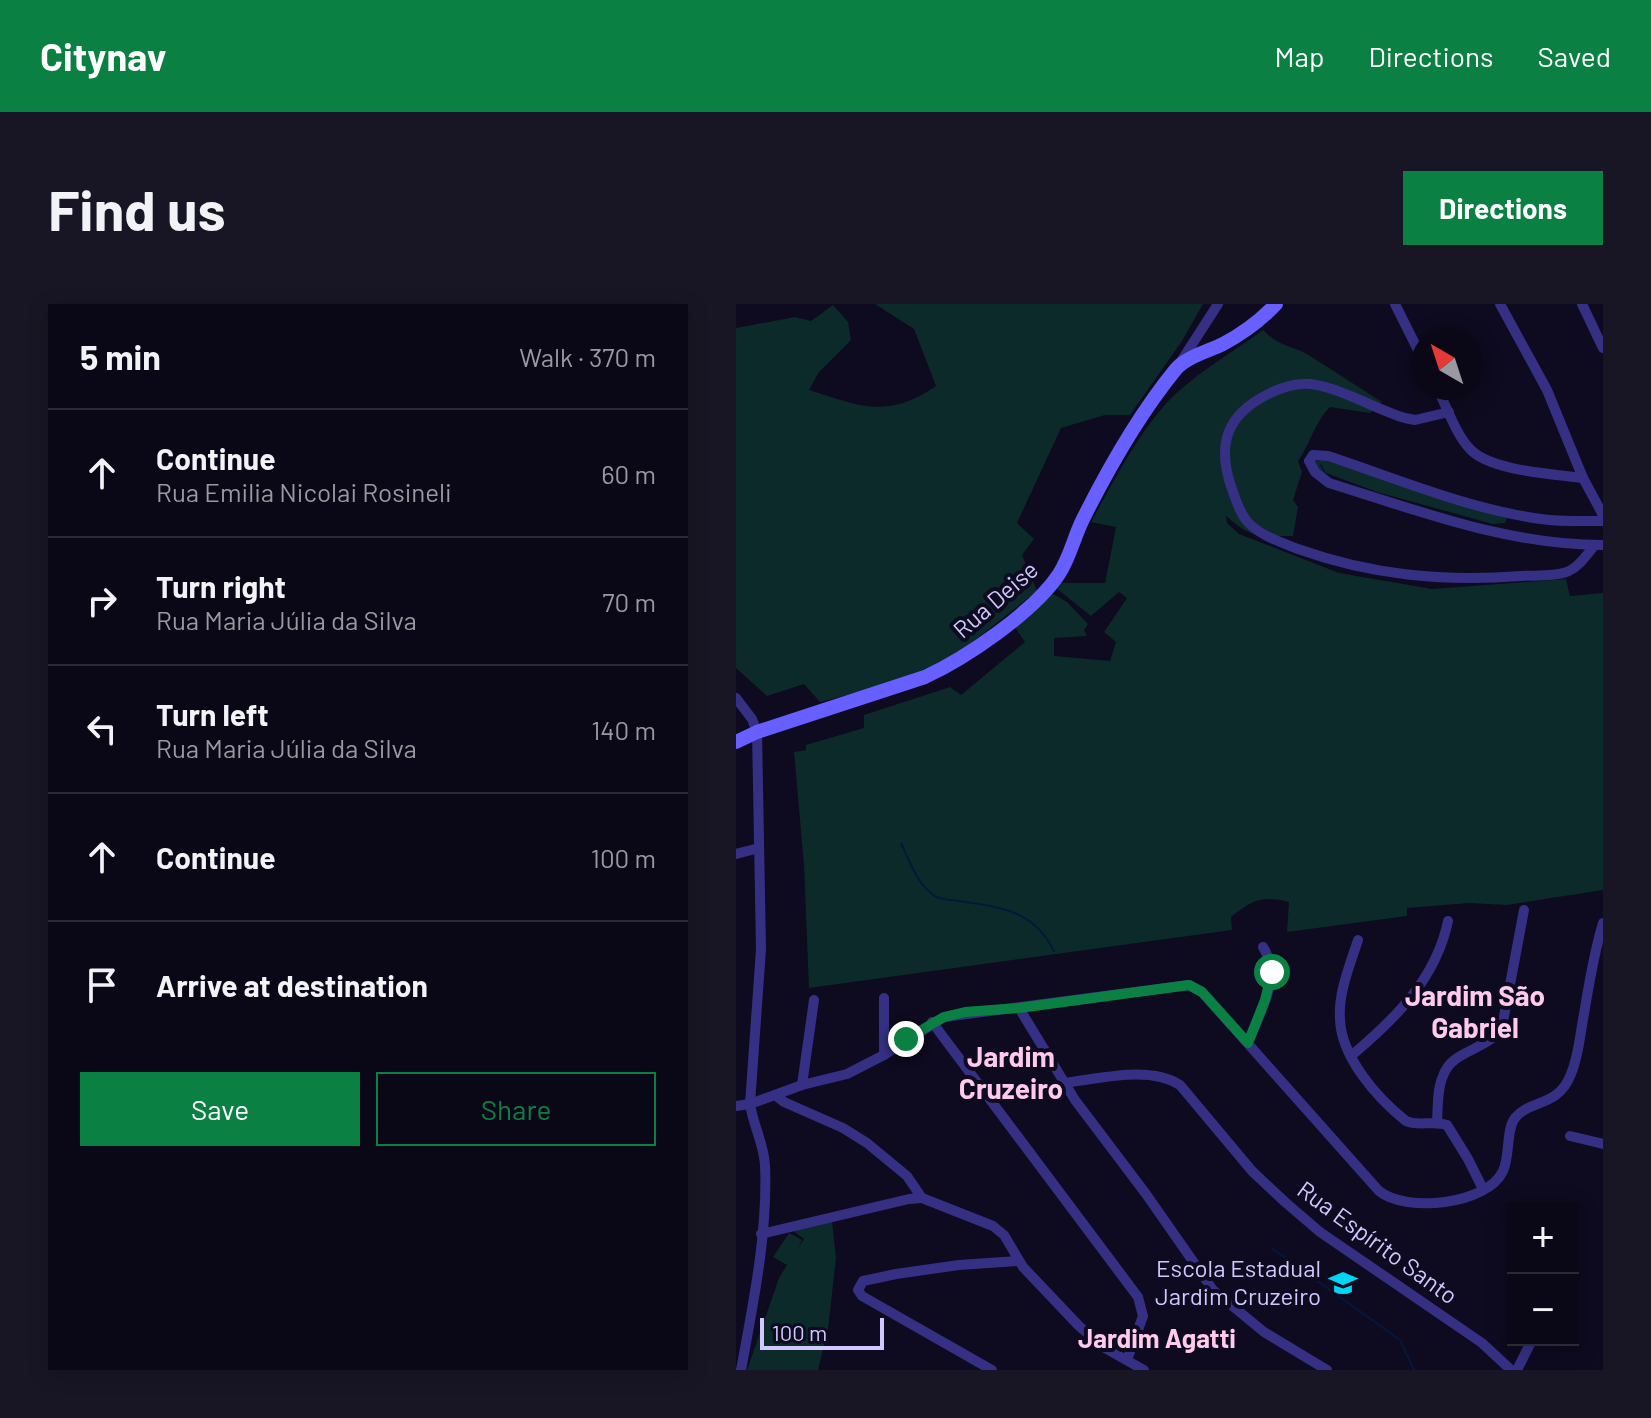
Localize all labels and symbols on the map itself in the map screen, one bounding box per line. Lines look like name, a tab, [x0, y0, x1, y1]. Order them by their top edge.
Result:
north arrow	[1411, 328, 1483, 400]
street label: Rua Deise	[947, 554, 1043, 644]
route start	[1254, 954, 1290, 990]
district label: Jardim São Gabriel	[1405, 978, 1545, 1044]
route end	[888, 1021, 924, 1057]
district label: Jardim Cruzeiro	[959, 1039, 1063, 1105]
street label: Rua Espírito Santo	[1292, 1174, 1464, 1310]
place label: Escola Estadual Jardim Cruzeiro	[1155, 1253, 1321, 1310]
school or university icon: Escola Estadual Jardim Cruzeiro	[1328, 1268, 1358, 1298]
scale bar	[760, 1314, 884, 1350]
district label: Jardim Agatti	[1078, 1322, 1236, 1353]

